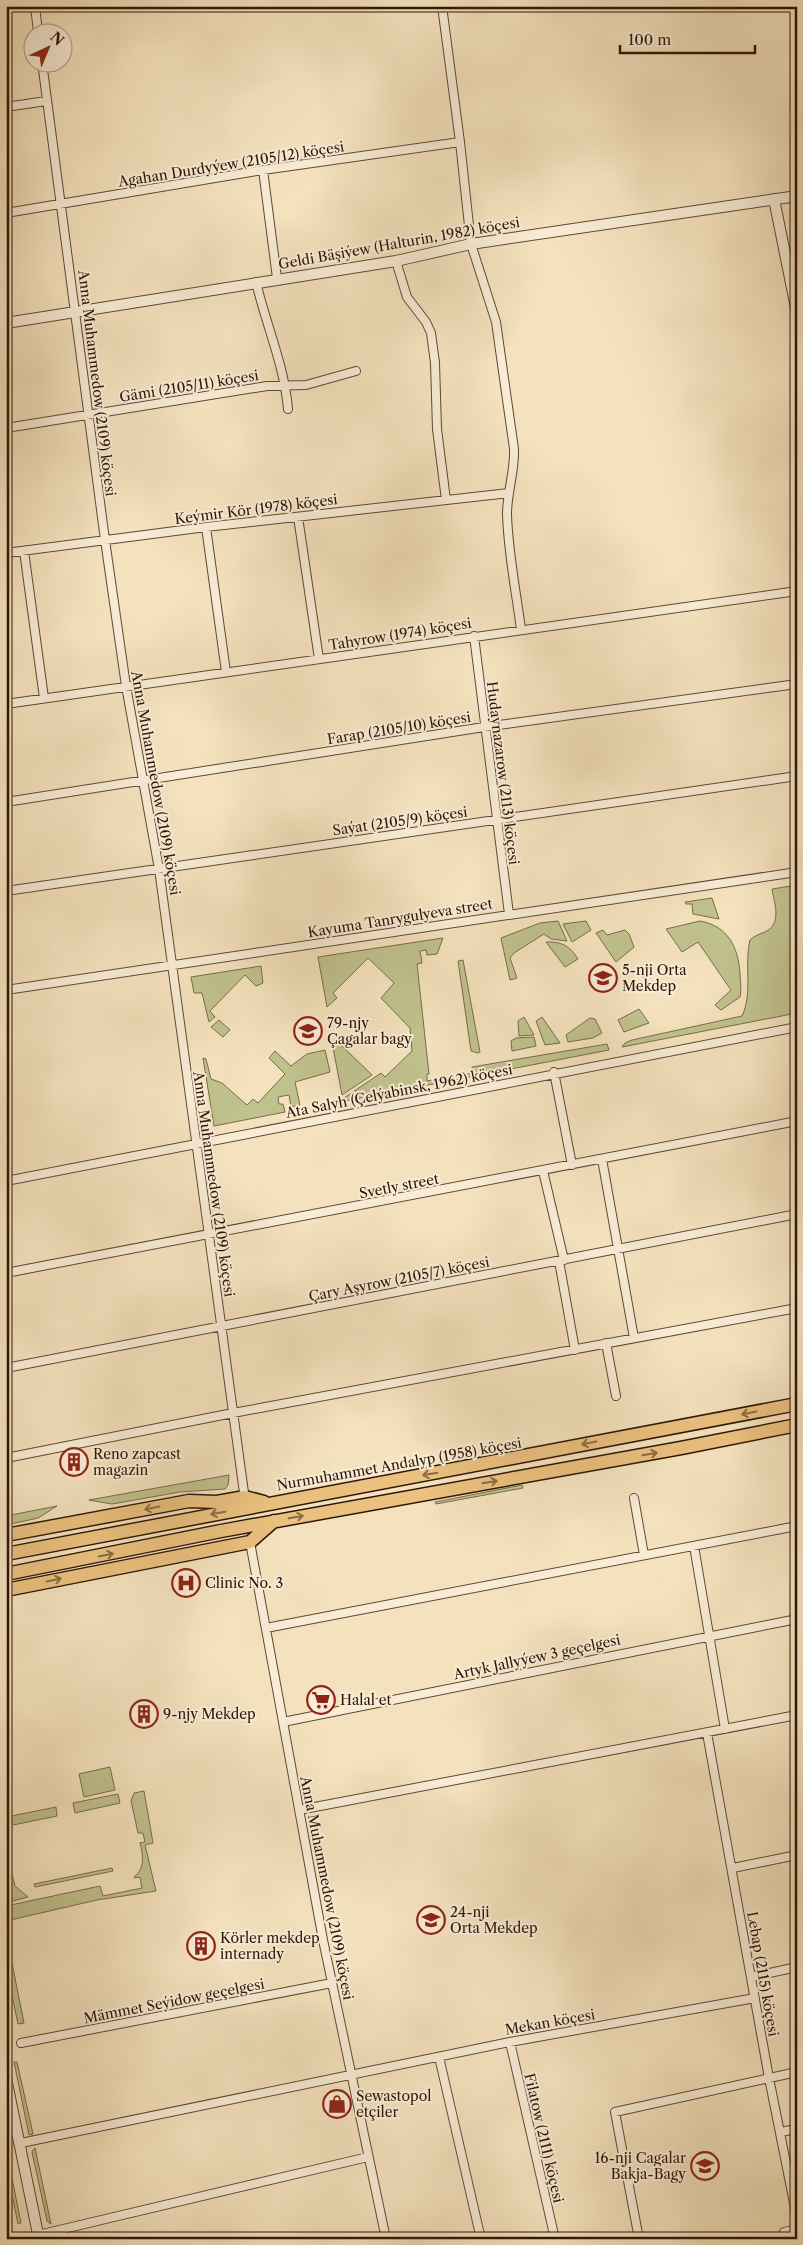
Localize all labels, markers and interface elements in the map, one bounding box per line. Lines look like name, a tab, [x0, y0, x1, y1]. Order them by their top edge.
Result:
north arrow	[22, 22, 72, 72]
scale bar	[620, 22, 756, 54]
text: N	[46, 28, 68, 49]
text: 100 m	[628, 30, 671, 49]
street label: Agahan Durdyýew (2105/12) köçesi	[116, 137, 345, 191]
street label: Geldi Bäşiýew (Halturin, 1982) köçesi	[277, 213, 521, 273]
street label: Anna Muhammedow (2109) köçesi	[74, 268, 120, 497]
street label: Gämi (2105/11) köçesi	[118, 366, 260, 406]
street label: Keýmir Kör (1978) köçesi	[174, 490, 338, 528]
street label: Tahyrow (1974) köçesi	[327, 614, 473, 654]
street label: Anna Muhammedow (2109) köçesi	[127, 668, 185, 897]
street label: Hudaynazarow (2113) köçesi	[483, 680, 523, 866]
street label: Farap (2105/10) köçesi	[326, 708, 472, 748]
street label: Saýat (2105/9) köçesi	[331, 803, 469, 839]
street label: Kayuma Tanrygulyeva street	[306, 894, 494, 942]
place label: 5-nji Orta Mekdep	[622, 961, 687, 995]
school or university icon: 5-nji Orta Mekdep	[588, 963, 618, 993]
place label: 79-njy Çagalar bagy	[327, 1014, 412, 1048]
school or university icon: 79-njy Çagalar bagy	[293, 1016, 323, 1046]
street label: Ata Salyh (Çelýabinsk, 1962) köçesi	[283, 1060, 514, 1122]
street label: Anna Muhammedow (2109) köçesi	[189, 1069, 239, 1298]
street label: Svetly street	[358, 1169, 440, 1203]
street label: Çary Aşyrow (2105/7) köçesi	[307, 1253, 491, 1305]
one-way arrow	[741, 1408, 757, 1418]
street label: Nurmuhammet Andalyp (1958) köçesi	[275, 1434, 523, 1494]
one-way arrow	[582, 1439, 598, 1449]
place label: Reno zapcast magazin	[93, 1445, 181, 1479]
building icon: Reno zapcast magazin	[59, 1447, 89, 1477]
one-way arrow	[642, 1448, 658, 1458]
one-way arrow	[422, 1469, 438, 1479]
one-way arrow	[482, 1477, 498, 1487]
one-way arrow	[144, 1504, 160, 1513]
one-way arrow	[211, 1508, 227, 1518]
one-way arrow	[287, 1511, 303, 1521]
one-way arrow	[97, 1549, 113, 1559]
hospital icon: Clinic No. 3	[171, 1568, 201, 1598]
one-way arrow	[46, 1574, 62, 1584]
place label: Clinic No. 3	[205, 1574, 283, 1592]
street label: Artyk Jallyýew 3 geçelgesi	[451, 1631, 622, 1684]
supermarket icon: Halal et	[306, 1685, 336, 1715]
place label: Halal et	[340, 1691, 392, 1709]
building icon: 9-njy Mekdep	[129, 1699, 159, 1729]
place label: 9-njy Mekdep	[163, 1705, 256, 1723]
street label: Anna Muhammedow (2109) köçesi	[296, 1773, 358, 2002]
place label: 24-nji Orta Mekdep	[450, 1903, 538, 1937]
school or university icon: 24-nji Orta Mekdep	[416, 1905, 446, 1935]
street label: Lebap (2115) köçesi	[743, 1910, 783, 2038]
place label: Körler mekdep internady	[220, 1929, 320, 1963]
building icon: Körler mekdep internady	[186, 1931, 216, 1961]
street label: Mämmet Seýidow geçelgesi	[82, 1975, 266, 2027]
street label: Mekan köçesi	[504, 2005, 596, 2039]
street label: Filatow (2111) köçesi	[520, 2071, 568, 2205]
place label: Sewastopol etçiler	[356, 2087, 432, 2121]
shop icon: Sewastopol etçiler	[322, 2089, 352, 2119]
place label: 16-nji Cagalar Bakja-Bagy	[594, 2149, 686, 2183]
school or university icon: 16-nji Cagalar Bakja-Bagy	[690, 2151, 720, 2181]

